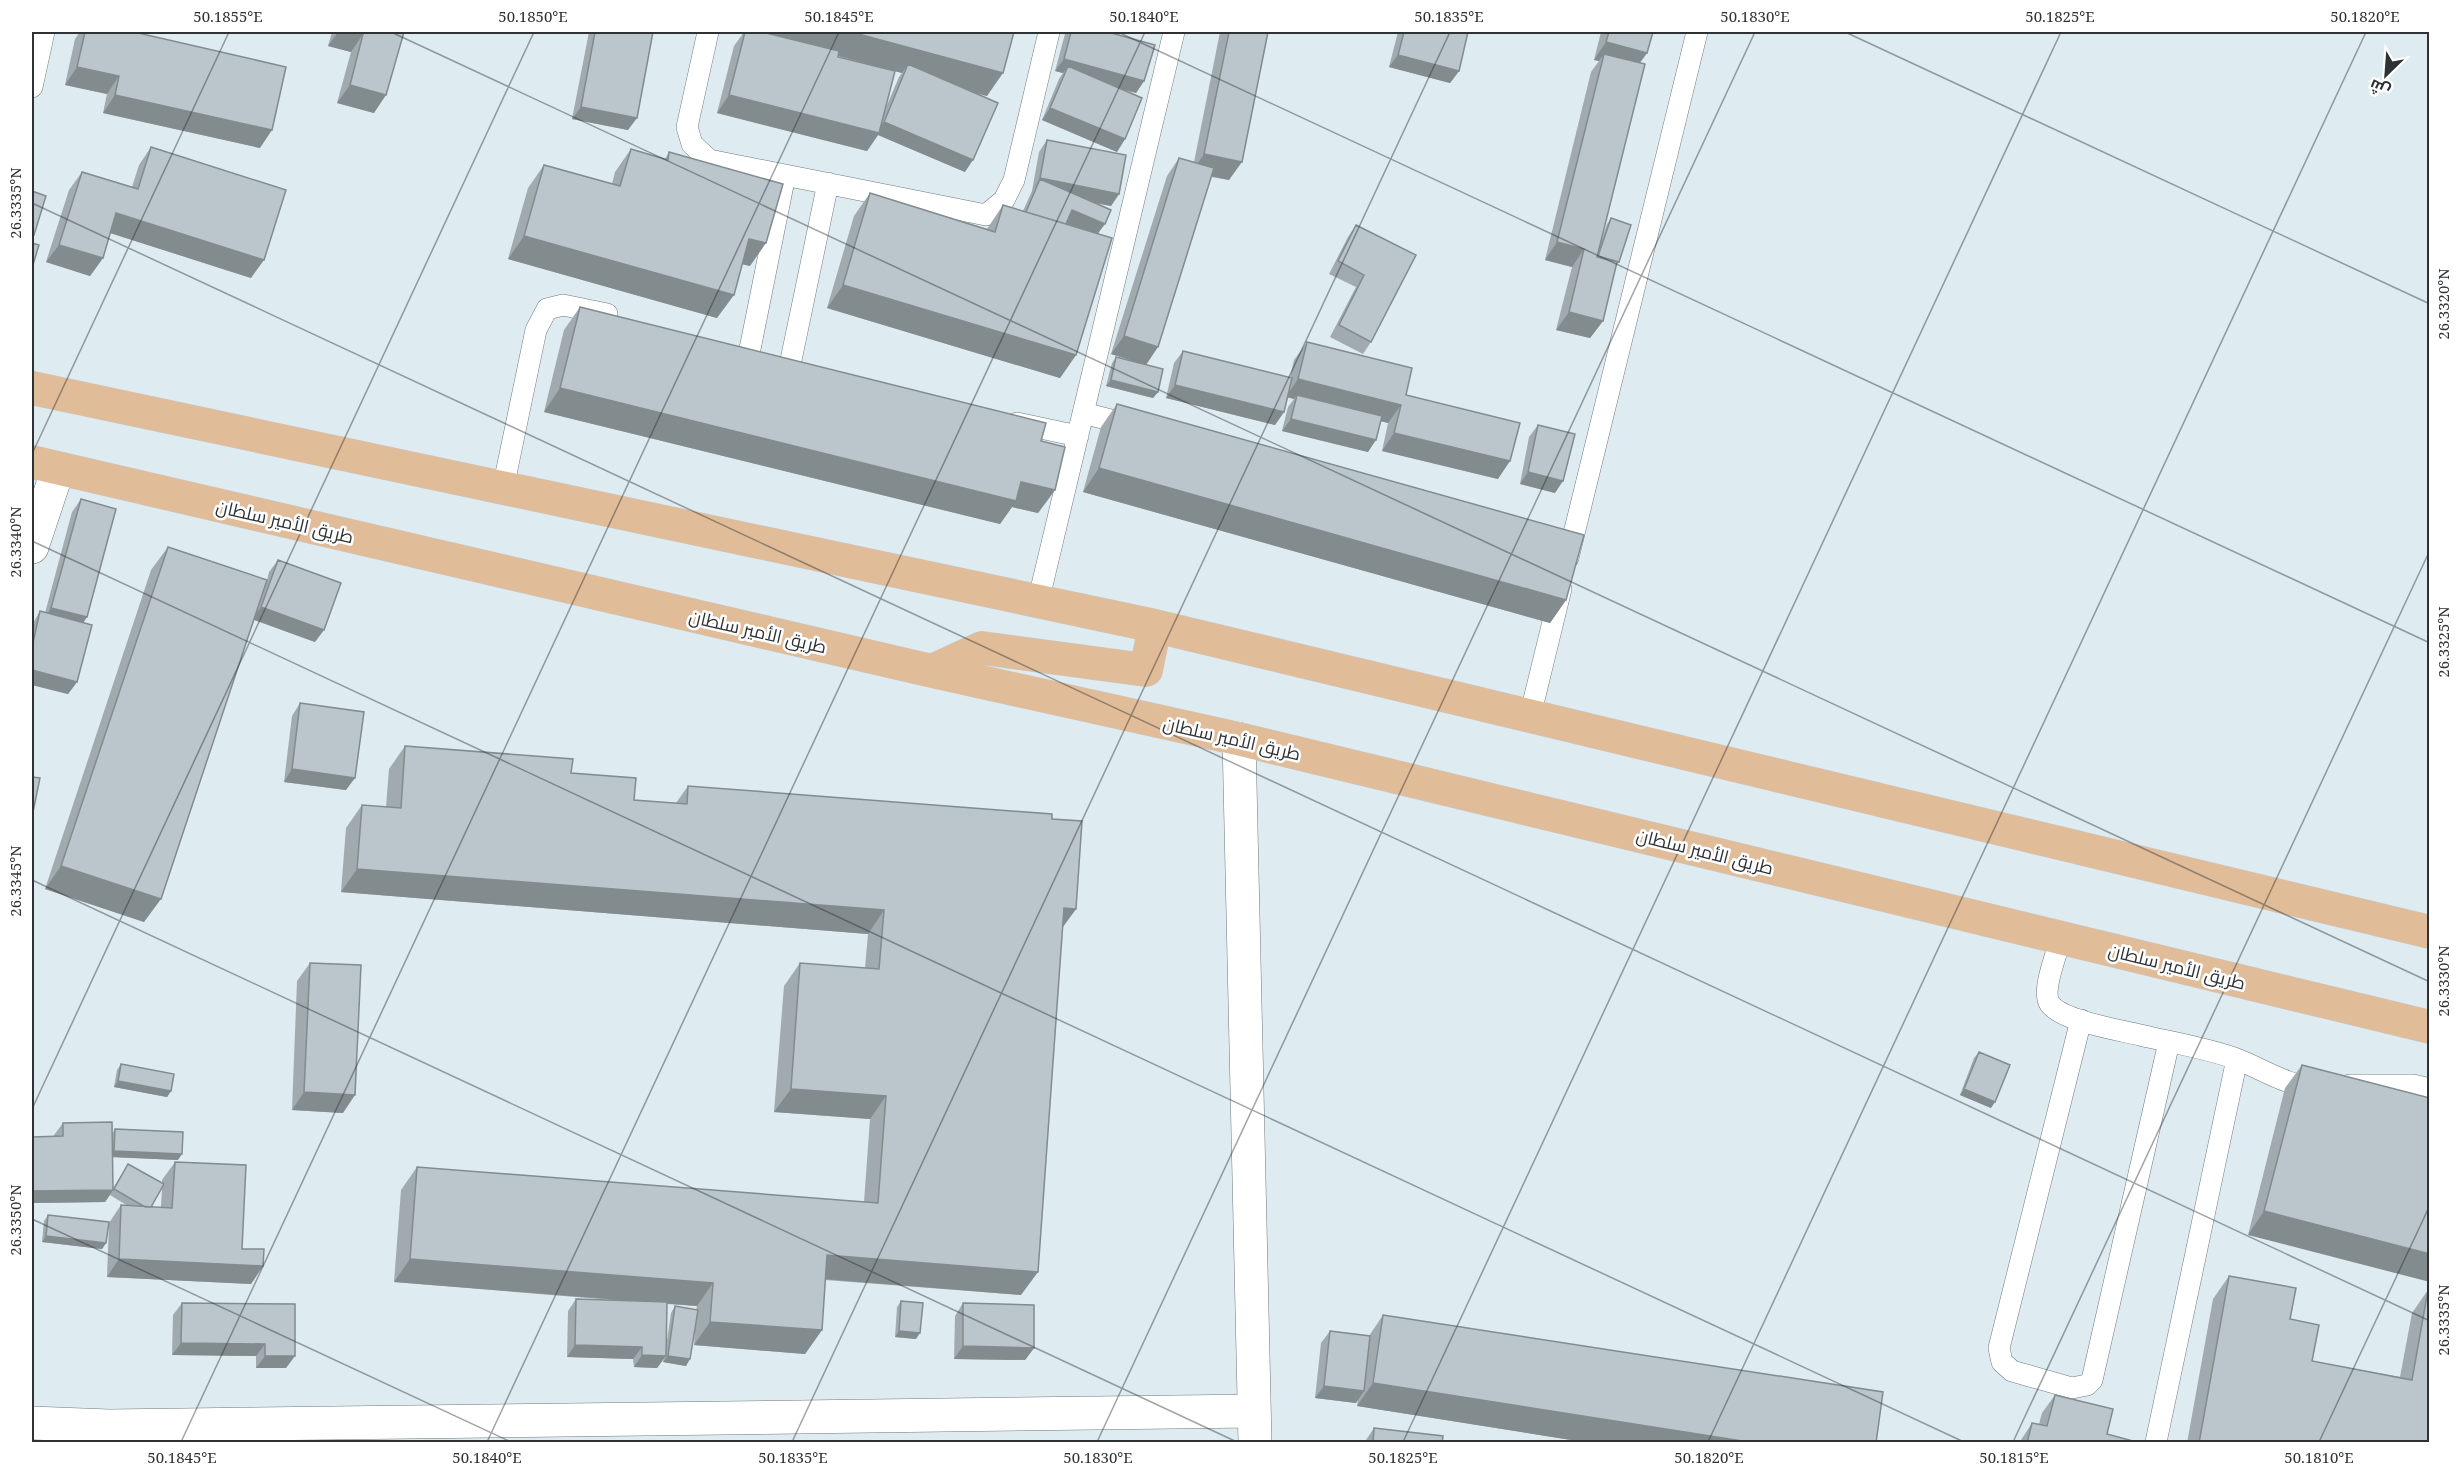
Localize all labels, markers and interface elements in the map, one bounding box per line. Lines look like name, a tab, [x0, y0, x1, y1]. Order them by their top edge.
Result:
text: 50.1855°E	[193, 6, 263, 26]
text: 50.1850°E	[498, 6, 568, 26]
text: 50.1845°E	[804, 6, 874, 26]
text: 50.1840°E	[1109, 6, 1179, 26]
text: 50.1835°E	[1414, 6, 1484, 26]
text: 50.1830°E	[1720, 6, 1790, 26]
text: 50.1825°E	[2025, 6, 2095, 26]
text: 50.1820°E	[2330, 6, 2400, 26]
north arrow	[2356, 45, 2416, 105]
text: ش	[2366, 74, 2394, 103]
text: 26.3335°N	[5, 167, 25, 239]
text: 26.3320°N	[2433, 268, 2453, 340]
street label: طريق الأمير سلطان	[214, 494, 356, 549]
text: 26.3340°N	[5, 506, 25, 578]
street label: طريق الأمير سلطان	[687, 604, 829, 659]
text: 26.3325°N	[2433, 606, 2453, 678]
street label: طريق الأمير سلطان	[1161, 711, 1303, 766]
street label: طريق الأمير سلطان	[1634, 822, 1776, 881]
text: 26.3345°N	[5, 845, 25, 917]
street label: طريق الأمير سلطان	[2106, 937, 2248, 996]
text: 26.3330°N	[2433, 945, 2453, 1017]
text: 26.3350°N	[5, 1184, 25, 1256]
text: 26.3335°N	[2433, 1284, 2453, 1356]
text: 50.1845°E	[147, 1447, 217, 1467]
text: 50.1840°E	[452, 1447, 522, 1467]
text: 50.1835°E	[758, 1447, 828, 1467]
text: 50.1830°E	[1063, 1447, 1133, 1467]
text: 50.1825°E	[1368, 1447, 1438, 1467]
text: 50.1820°E	[1674, 1447, 1744, 1467]
text: 50.1815°E	[1979, 1447, 2049, 1467]
text: 50.1810°E	[2284, 1447, 2354, 1467]

